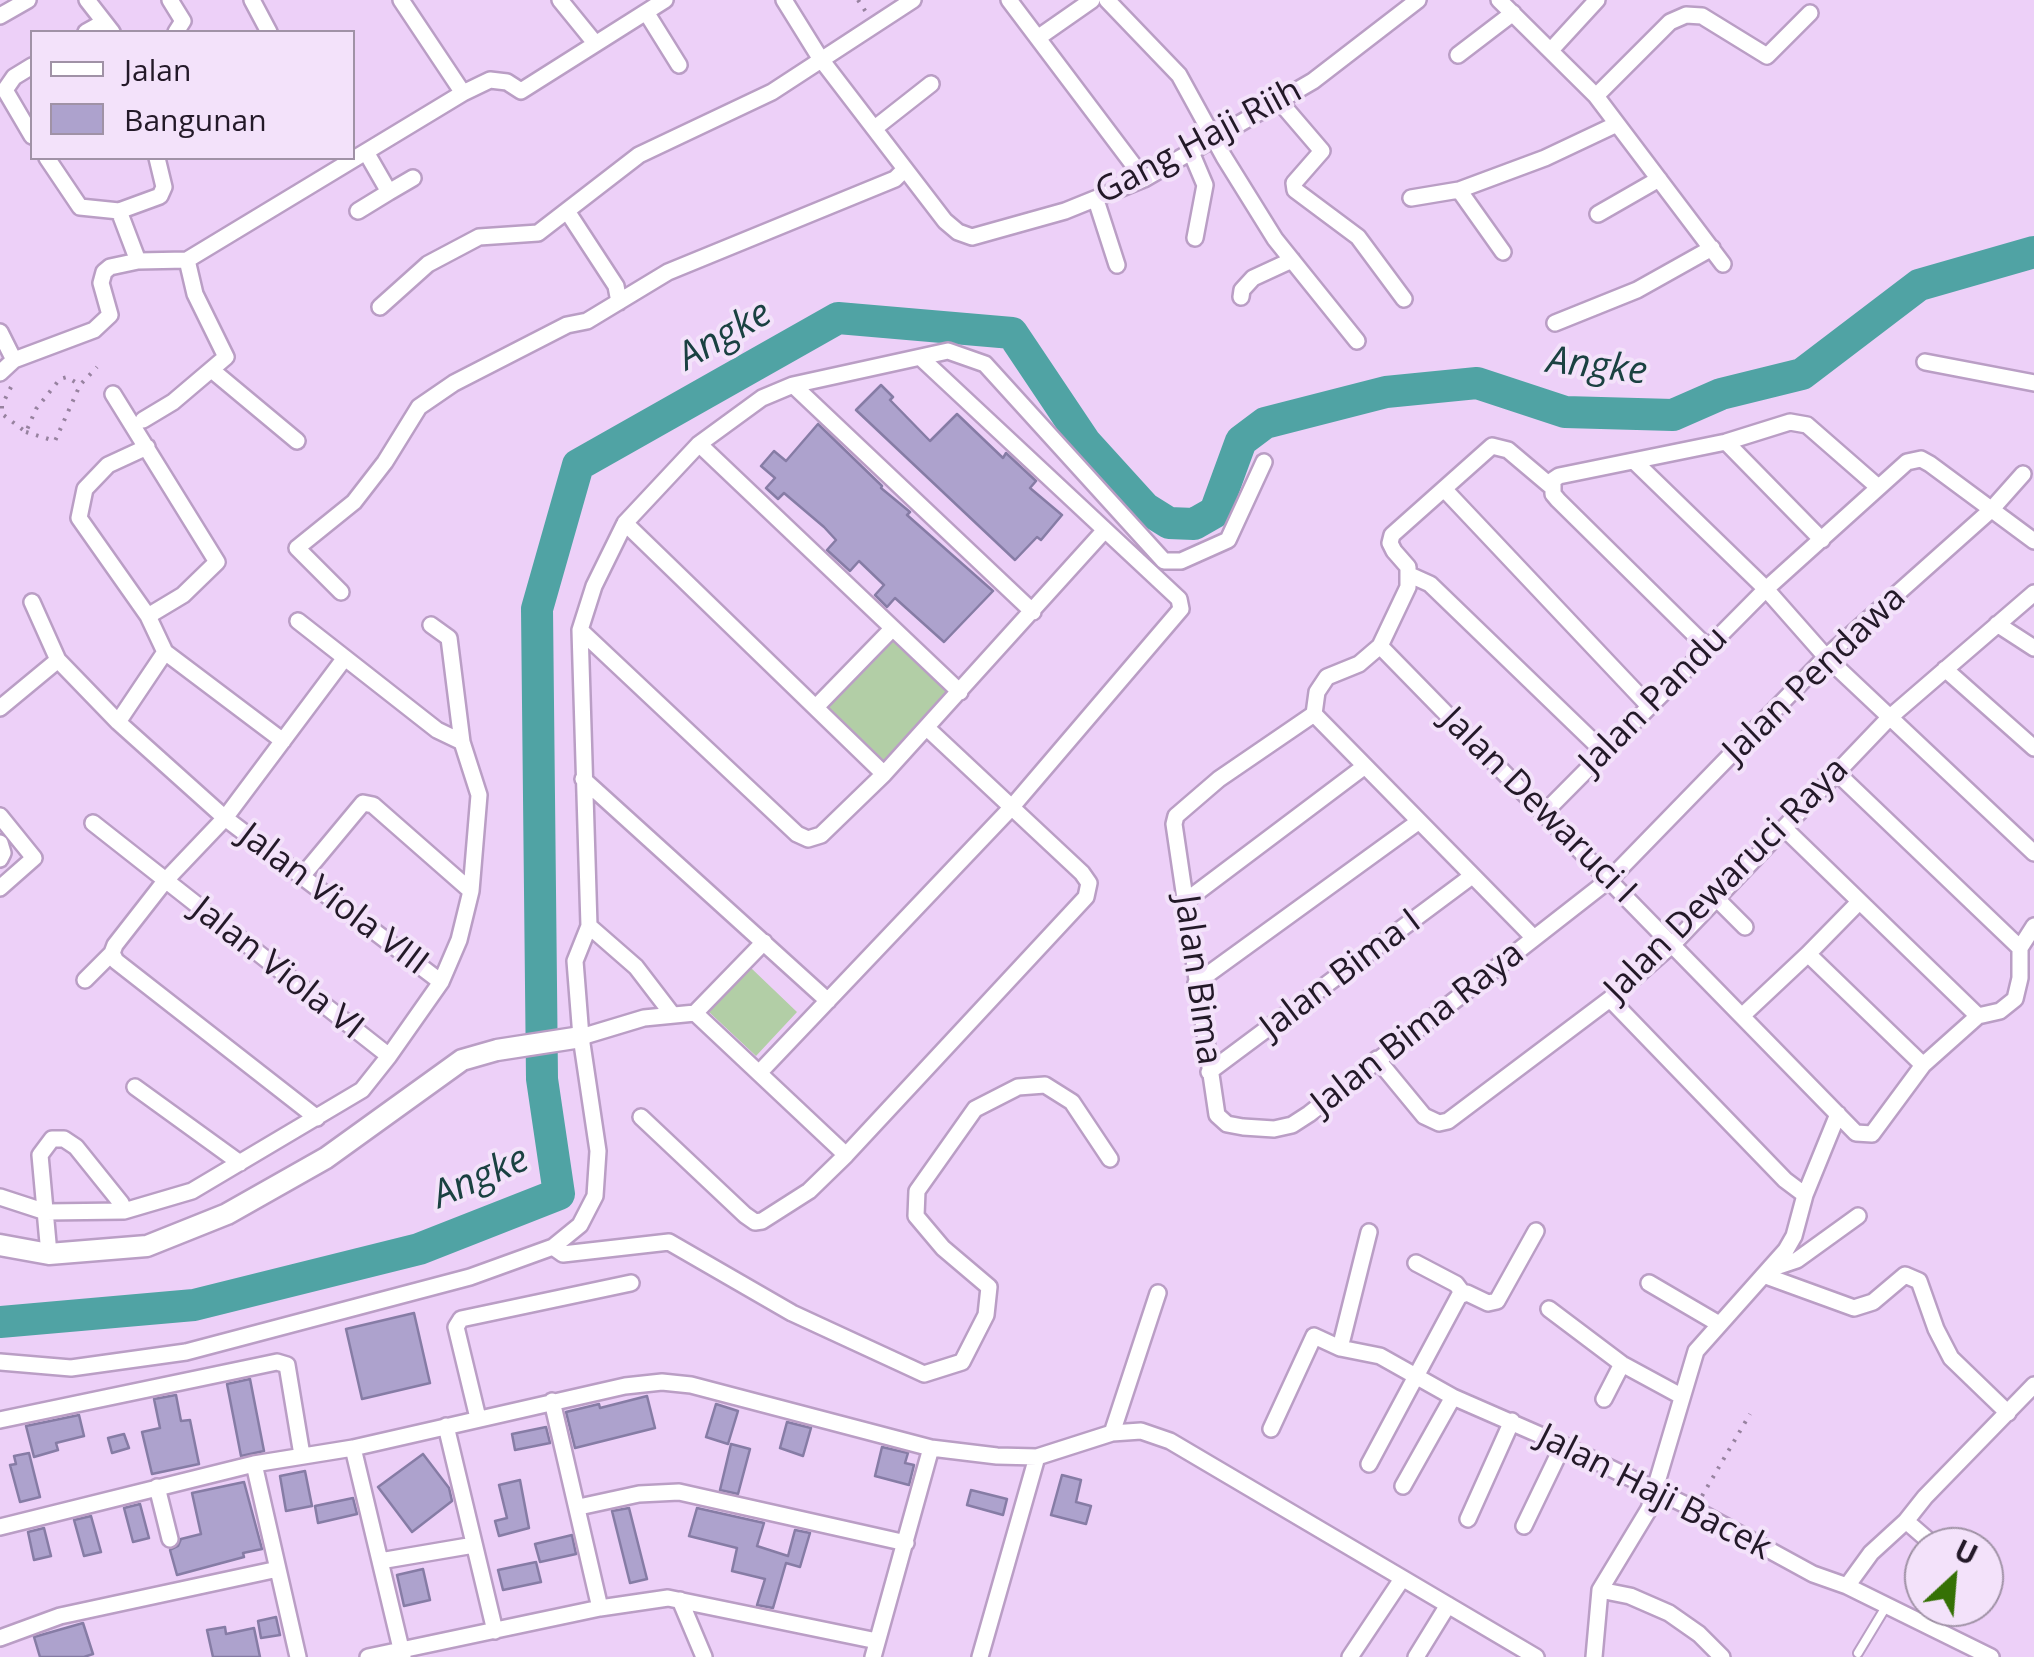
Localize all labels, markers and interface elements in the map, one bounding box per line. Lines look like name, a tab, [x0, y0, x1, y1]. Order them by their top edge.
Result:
legend	[30, 30, 355, 160]
text: Jalan	[124, 49, 191, 90]
street label: Gang Haji Riih	[1089, 70, 1309, 214]
text: Bangunan	[124, 99, 267, 140]
water label: Angke	[670, 291, 780, 381]
water label: Angke	[1544, 338, 1650, 396]
street label: Jalan Pendawa	[1715, 577, 1915, 773]
street label: Jalan Pandu	[1571, 618, 1737, 784]
street label: Jalan Dewaruci I	[1431, 699, 1645, 913]
street label: Jalan Dewaruci Raya	[1596, 749, 1858, 1011]
street label: Jalan Viola VIII	[230, 815, 436, 985]
street label: Jalan Viola VI	[183, 889, 371, 1049]
street label: Jalan Bima	[1164, 892, 1230, 1068]
street label: Jalan Bima I	[1253, 901, 1429, 1049]
street label: Jalan Bima Raya	[1303, 933, 1533, 1125]
water label: Angke	[426, 1137, 536, 1219]
street label: Jalan Haji Bacek	[1530, 1416, 1778, 1570]
north arrow	[1904, 1527, 2004, 1627]
text: U	[1948, 1530, 1984, 1574]

